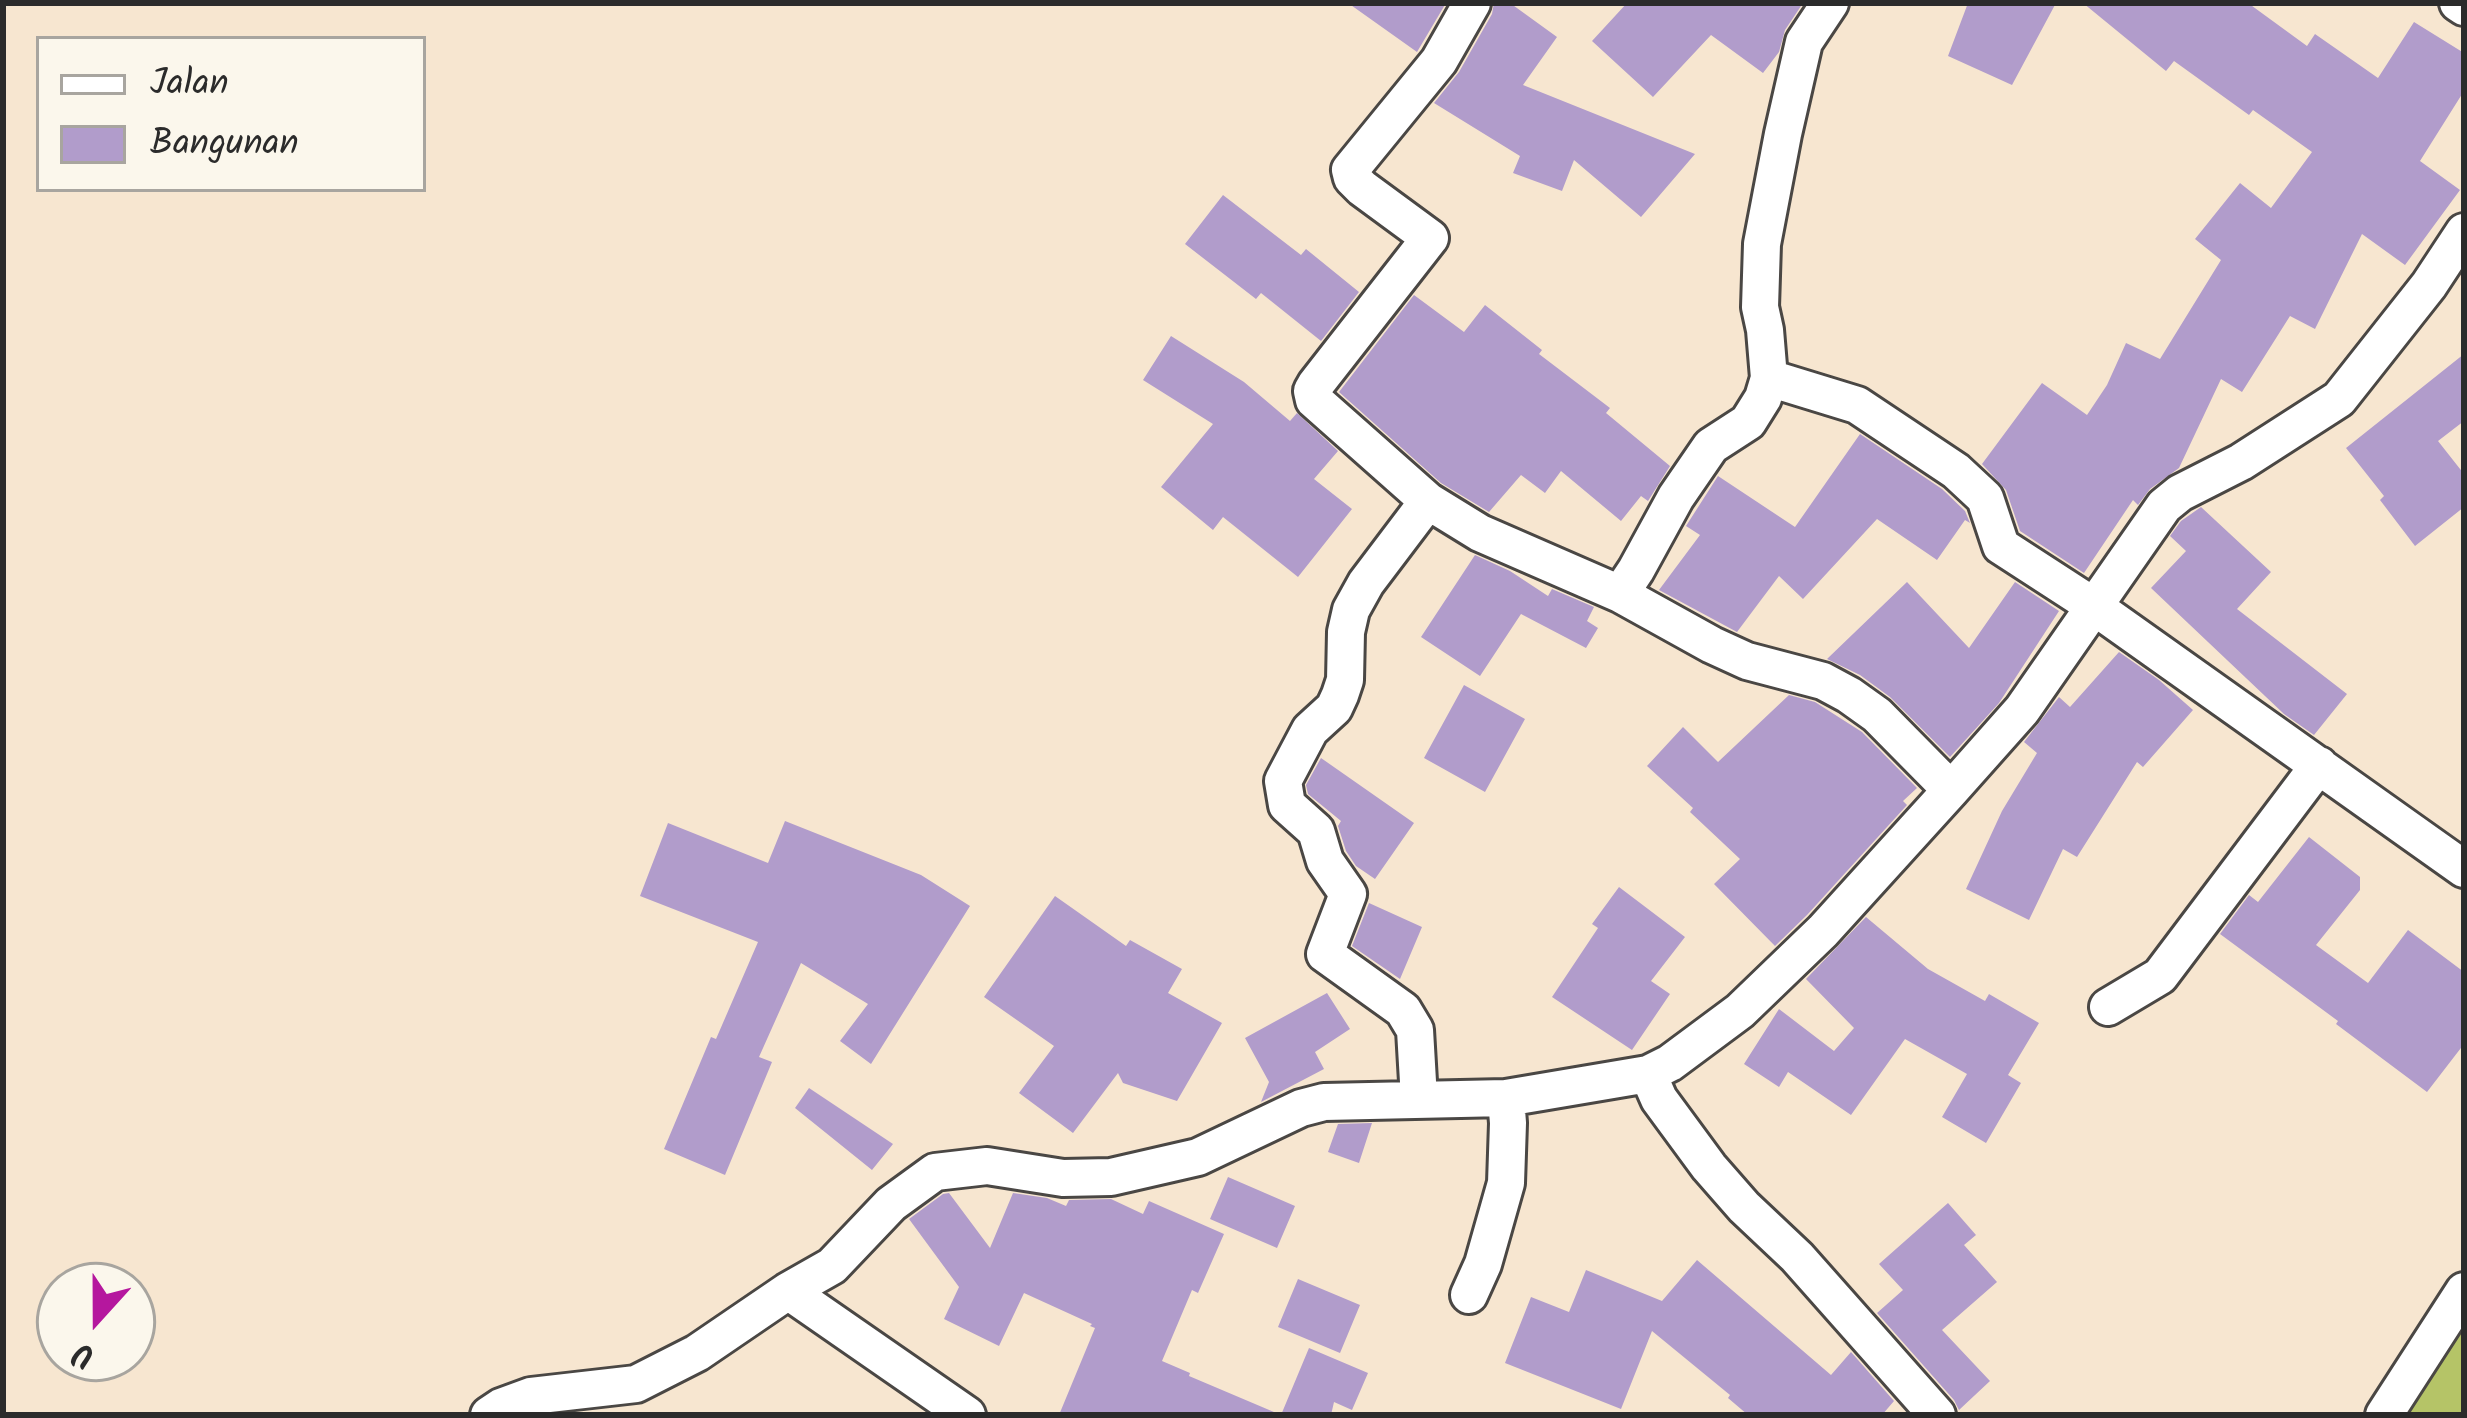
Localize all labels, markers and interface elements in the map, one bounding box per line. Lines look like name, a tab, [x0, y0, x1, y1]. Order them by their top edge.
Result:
legend	[36, 36, 426, 192]
text: Jalan	[150, 56, 229, 113]
text: Bangunan	[150, 116, 299, 173]
north arrow	[36, 1262, 156, 1382]
text: U	[65, 1325, 103, 1382]

